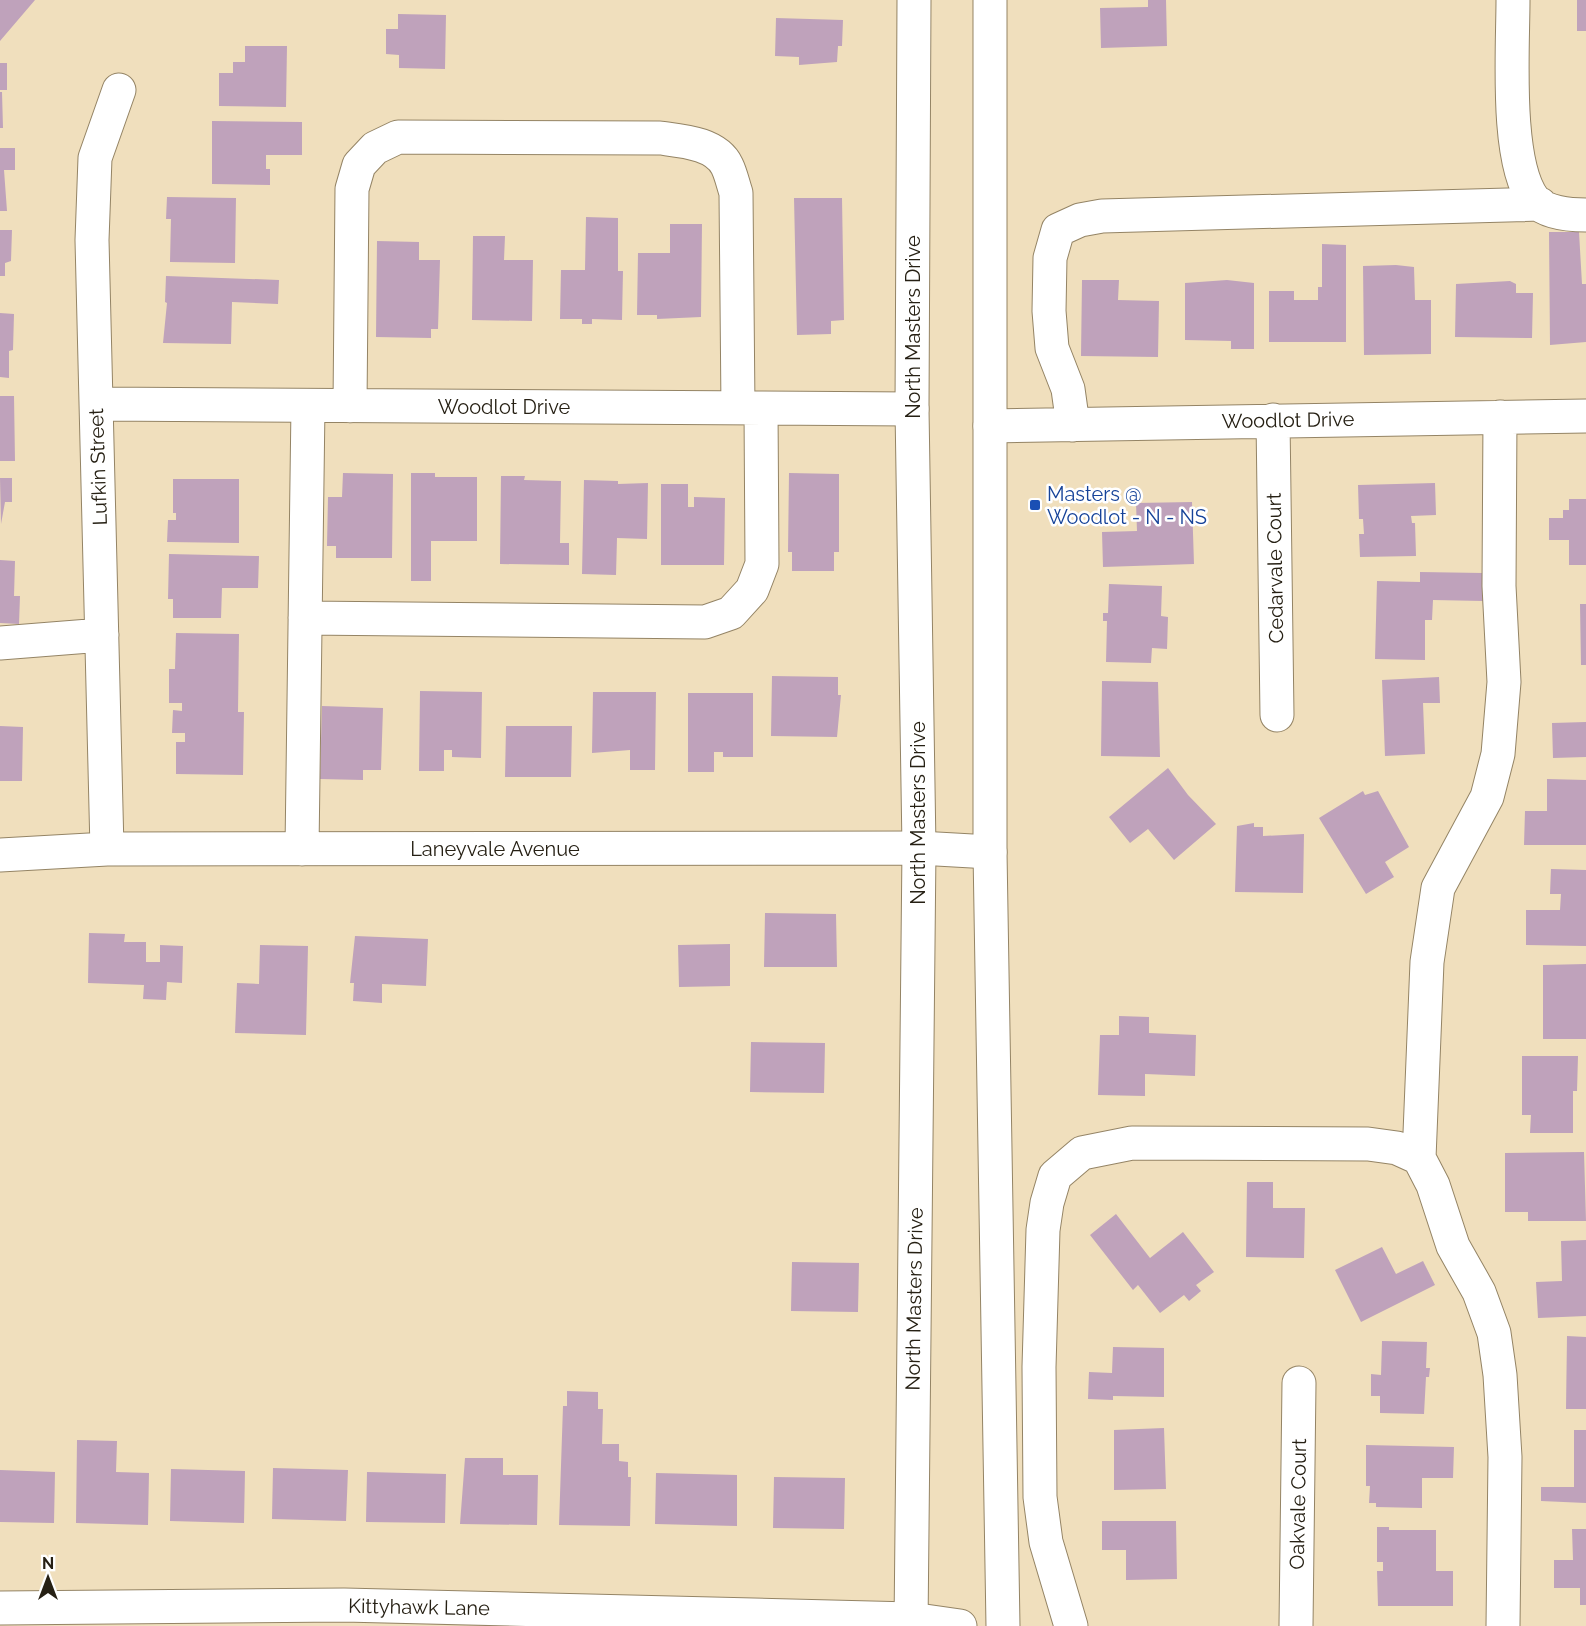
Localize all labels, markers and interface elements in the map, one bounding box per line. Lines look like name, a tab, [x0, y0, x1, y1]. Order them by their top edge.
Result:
street label: North Masters Drive	[901, 235, 925, 419]
street label: Woodlot Drive	[438, 395, 571, 419]
street label: Woodlot Drive	[1222, 407, 1355, 433]
street label: Lufkin Street	[84, 408, 112, 526]
place label: Masters @ Woodlot - N - NS	[1047, 482, 1207, 529]
street label: Cedarvale Court	[1262, 492, 1288, 644]
marker: Masters @ Woodlot - N - NS	[1028, 498, 1042, 512]
street label: North Masters Drive	[906, 721, 930, 905]
street label: Laneyvale Avenue	[410, 837, 580, 861]
street label: North Masters Drive	[900, 1207, 928, 1391]
street label: Oakvale Court	[1285, 1438, 1311, 1570]
north arrow	[18, 1548, 78, 1608]
text: N	[42, 1554, 54, 1573]
street label: Kittyhawk Lane	[348, 1594, 490, 1620]

